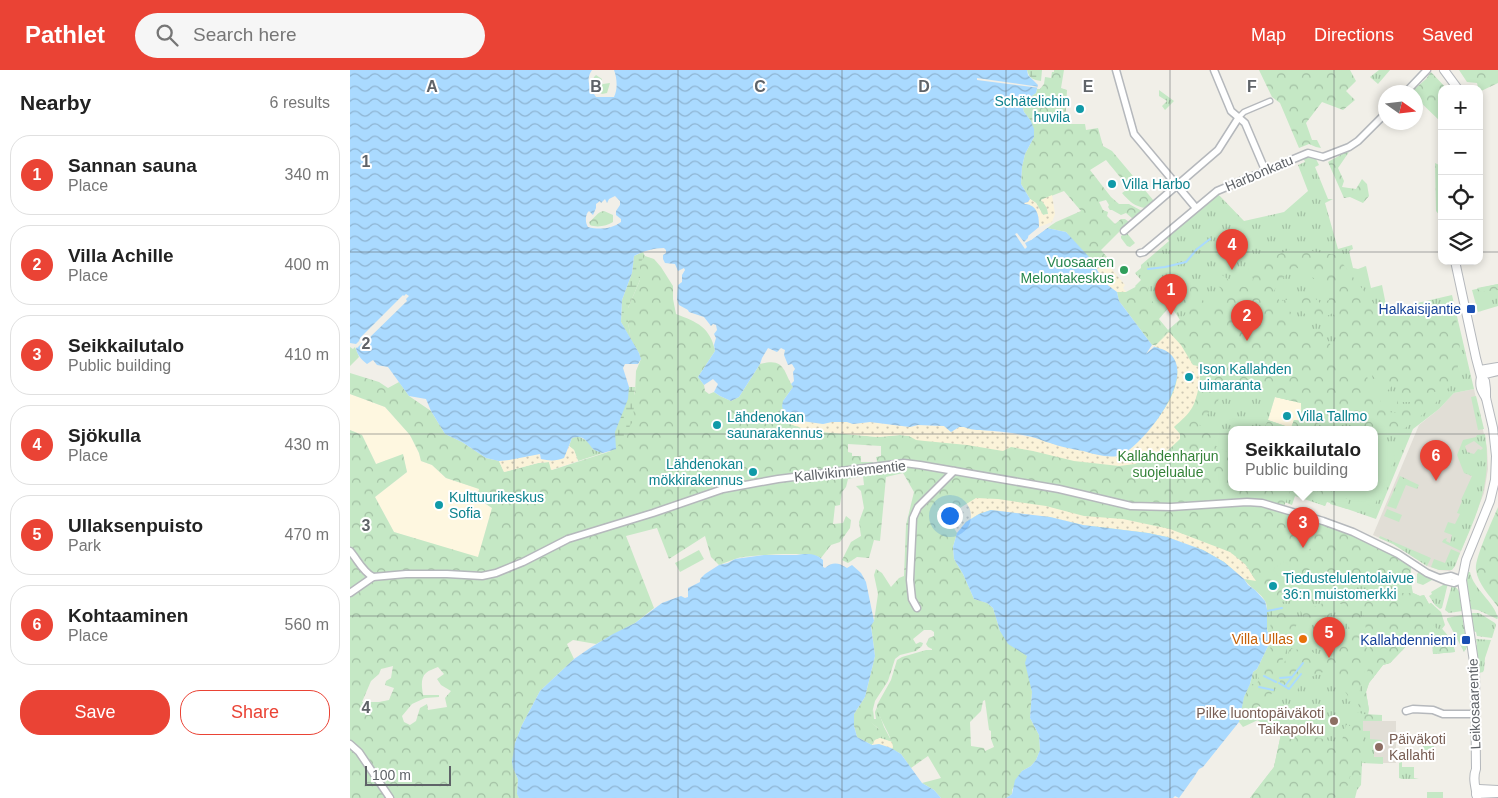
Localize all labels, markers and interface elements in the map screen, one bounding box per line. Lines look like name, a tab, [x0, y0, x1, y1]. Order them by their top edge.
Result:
search box	[135, 13, 485, 58]
text: Pathlet	[25, 21, 105, 48]
icon: search	[153, 21, 181, 49]
text: Search here	[193, 24, 297, 45]
text: Map	[1251, 25, 1286, 45]
text: Directions	[1314, 25, 1394, 45]
text: Saved	[1422, 25, 1473, 45]
text: A	[426, 78, 438, 95]
text: B	[590, 78, 602, 95]
text: C	[754, 78, 766, 95]
text: D	[918, 78, 930, 95]
text: E	[1083, 78, 1094, 95]
text: F	[1247, 78, 1257, 95]
north arrow	[1378, 85, 1423, 130]
map controls	[1438, 85, 1483, 265]
button: +	[1438, 85, 1483, 130]
text: Nearby	[20, 91, 91, 114]
place label: Schätelichin huvila	[995, 93, 1070, 125]
text: 6 results	[270, 94, 330, 111]
marker: Schätelichin huvila	[1074, 103, 1086, 115]
button: −	[1438, 130, 1483, 175]
street label: Harbonkatu	[1223, 151, 1295, 195]
text: 1	[362, 153, 371, 170]
text: Sannan sauna	[68, 155, 197, 176]
text: 1	[33, 166, 41, 183]
text: 340 m	[285, 166, 329, 183]
button: locate	[1438, 175, 1483, 220]
place label: Villa Harbo	[1122, 176, 1190, 192]
text: Place	[68, 177, 108, 194]
marker: Villa Harbo	[1106, 178, 1118, 190]
button: layers	[1438, 220, 1483, 265]
pin: 4	[1216, 229, 1248, 270]
text: Villa Achille	[68, 245, 174, 266]
place label: Vuosaaren Melontakeskus	[1021, 254, 1114, 286]
text: 2	[33, 256, 41, 273]
text: 400 m	[285, 256, 329, 273]
marker: Vuosaaren Melontakeskus	[1118, 264, 1130, 276]
text: Place	[68, 267, 108, 284]
pin: 1	[1155, 274, 1187, 315]
pin: 2	[1231, 300, 1263, 341]
place label: Halkaisijantie	[1379, 301, 1461, 317]
marker: Halkaisijantie	[1465, 303, 1477, 315]
text: Seikkailutalo	[68, 335, 184, 356]
text: 2	[362, 335, 371, 352]
text: 3	[33, 346, 41, 363]
text: 410 m	[285, 346, 329, 363]
text: Public building	[68, 357, 171, 374]
place label: Ison Kallahden uimaranta	[1199, 361, 1292, 393]
marker: Ison Kallahden uimaranta	[1183, 371, 1195, 383]
place label: Villa Tallmo	[1297, 408, 1368, 424]
place label: Lähdenokan saunarakennus	[727, 409, 823, 441]
marker: Villa Tallmo	[1281, 410, 1293, 422]
marker: Lähdenokan saunarakennus	[711, 419, 723, 431]
text: Sjökulla	[68, 425, 141, 446]
popup	[1228, 426, 1378, 491]
text: 4	[33, 436, 41, 453]
text: 430 m	[285, 436, 329, 453]
text: Seikkailutalo	[1245, 439, 1361, 460]
pin: 6	[1420, 440, 1452, 481]
text: Place	[68, 447, 108, 464]
park label: Kallahdenharjun suojelualue	[1117, 448, 1219, 480]
place label: Lähdenokan mökkirakennus	[649, 456, 743, 488]
street label: Kallvikinniementie	[793, 457, 907, 485]
text: Public building	[1245, 461, 1348, 478]
marker: Lähdenokan mökkirakennus	[747, 466, 759, 478]
place label: Kulttuurikeskus Sofia	[449, 489, 544, 521]
marker: Kulttuurikeskus Sofia	[433, 499, 445, 511]
your location	[937, 503, 963, 529]
pin: 3	[1287, 507, 1319, 548]
text: Ullaksenpuisto	[68, 515, 203, 536]
text: 3	[362, 517, 371, 534]
text: 5	[33, 526, 41, 543]
text: 470 m	[285, 526, 329, 543]
text: Park	[68, 537, 101, 554]
place label: Tiedustelulentolaivue 36:n muistomerkki	[1283, 570, 1414, 602]
marker: Tiedustelulentolaivue 36:n muistomerkki	[1267, 580, 1279, 592]
text: Kohtaaminen	[68, 605, 188, 626]
text: 6	[33, 616, 41, 633]
text: 560 m	[285, 616, 329, 633]
pin: 5	[1313, 617, 1345, 658]
text: Place	[68, 627, 108, 644]
place label: Villa Ullas	[1232, 631, 1293, 647]
place label: Kallahdenniemi	[1360, 632, 1456, 648]
marker: Villa Ullas	[1297, 633, 1309, 645]
marker: Kallahdenniemi	[1460, 634, 1472, 646]
street label: Leikosaarentie	[1464, 658, 1484, 750]
button: Save	[20, 690, 170, 735]
button: Share	[180, 690, 330, 735]
text: 4	[362, 699, 371, 716]
place label: Pilke luontopäiväkoti Taikapolku	[1196, 705, 1324, 737]
marker: Pilke luontopäiväkoti Taikapolku	[1328, 715, 1340, 727]
place label: Päiväkoti Kallahti	[1389, 731, 1446, 763]
marker: Päiväkoti Kallahti	[1373, 741, 1385, 753]
scale bar	[365, 763, 451, 786]
text: 100 m	[372, 767, 411, 783]

